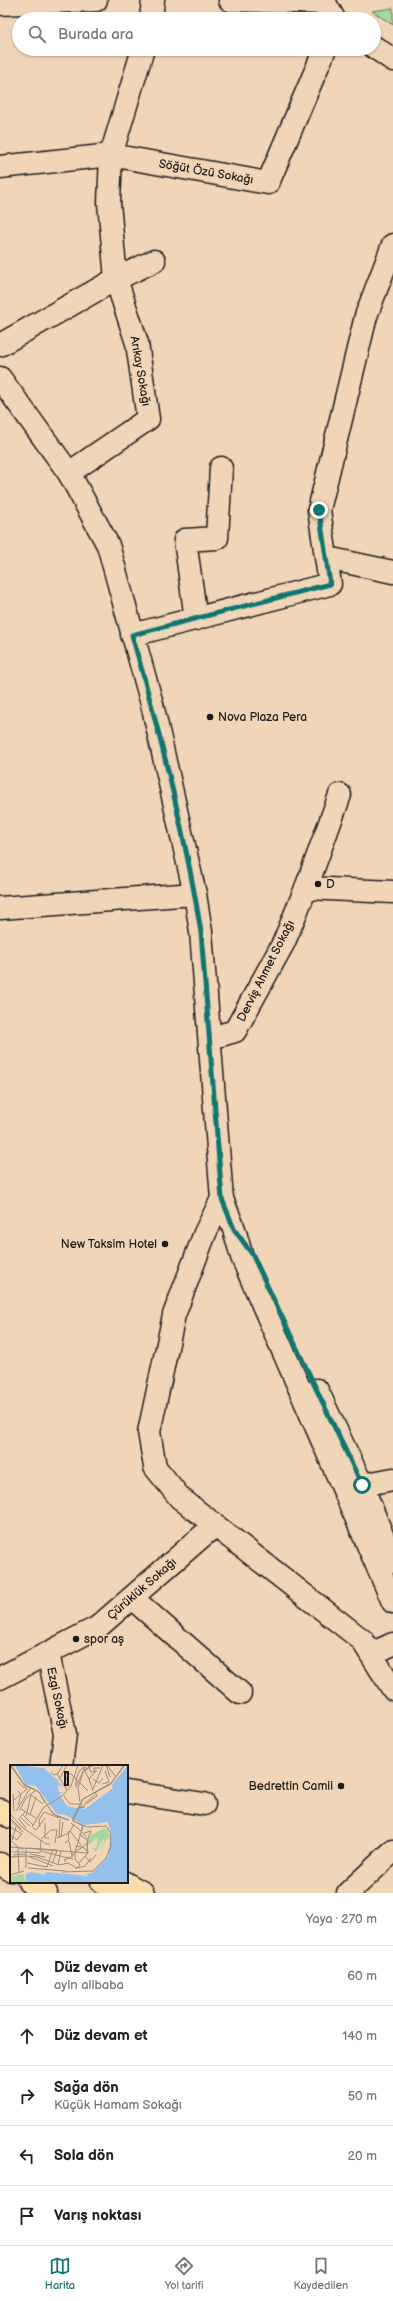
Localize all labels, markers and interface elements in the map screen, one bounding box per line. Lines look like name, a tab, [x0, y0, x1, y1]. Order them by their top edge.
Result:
search box	[12, 12, 381, 56]
icon: search	[26, 23, 48, 45]
text: Burada ara	[58, 25, 133, 44]
street label: Söğüt Özü Sokağı	[158, 155, 255, 188]
street label: Arıkay Sokağı	[126, 335, 154, 407]
route end	[310, 501, 328, 519]
place label: Nova Plaza Pera	[218, 710, 307, 725]
marker: Nova Plaza Pera	[205, 712, 215, 722]
place label: D	[326, 877, 335, 892]
marker: D	[313, 879, 323, 889]
street label: Derviş Ahmet Sokağı	[234, 918, 298, 1024]
place label: New Taksim Hotel	[61, 1237, 157, 1252]
marker: New Taksim Hotel	[160, 1239, 170, 1249]
route start	[353, 1476, 371, 1494]
street label: Çürüklük Sokağı	[104, 1555, 180, 1623]
place label: spor aş	[84, 1632, 124, 1647]
marker: spor aş	[71, 1634, 81, 1644]
street label: Ezgi Sokağı	[43, 1666, 71, 1730]
inset map	[10, 1765, 128, 1883]
place label: Bedrettin Camii	[248, 1779, 333, 1794]
marker: Bedrettin Camii	[336, 1781, 346, 1791]
text: 4 dk	[16, 1909, 49, 1929]
text: Yaya · 270 m	[306, 1911, 377, 1927]
text: Düz devam et	[54, 1958, 148, 1977]
icon: ahead	[16, 1965, 38, 1987]
text: 60 m	[347, 1968, 377, 1984]
text: ayin alibaba	[54, 1977, 124, 1993]
icon: ahead	[16, 2025, 38, 2047]
text: Düz devam et	[54, 2026, 148, 2045]
text: 140 m	[342, 2028, 377, 2044]
text: Sağa dön	[54, 2078, 119, 2097]
icon: right	[16, 2085, 38, 2107]
text: 50 m	[348, 2088, 377, 2104]
text: Küçük Hamam Sokağı	[54, 2097, 182, 2113]
icon: left	[16, 2145, 38, 2167]
text: Sola dön	[54, 2146, 114, 2165]
text: 20 m	[347, 2148, 377, 2164]
icon: arrive	[16, 2205, 38, 2227]
text: Varış noktası	[54, 2206, 141, 2225]
tab: Harita	[45, 2255, 75, 2292]
tab: Yol tarifi	[165, 2255, 204, 2292]
tab: Kaydedilen	[293, 2255, 348, 2292]

